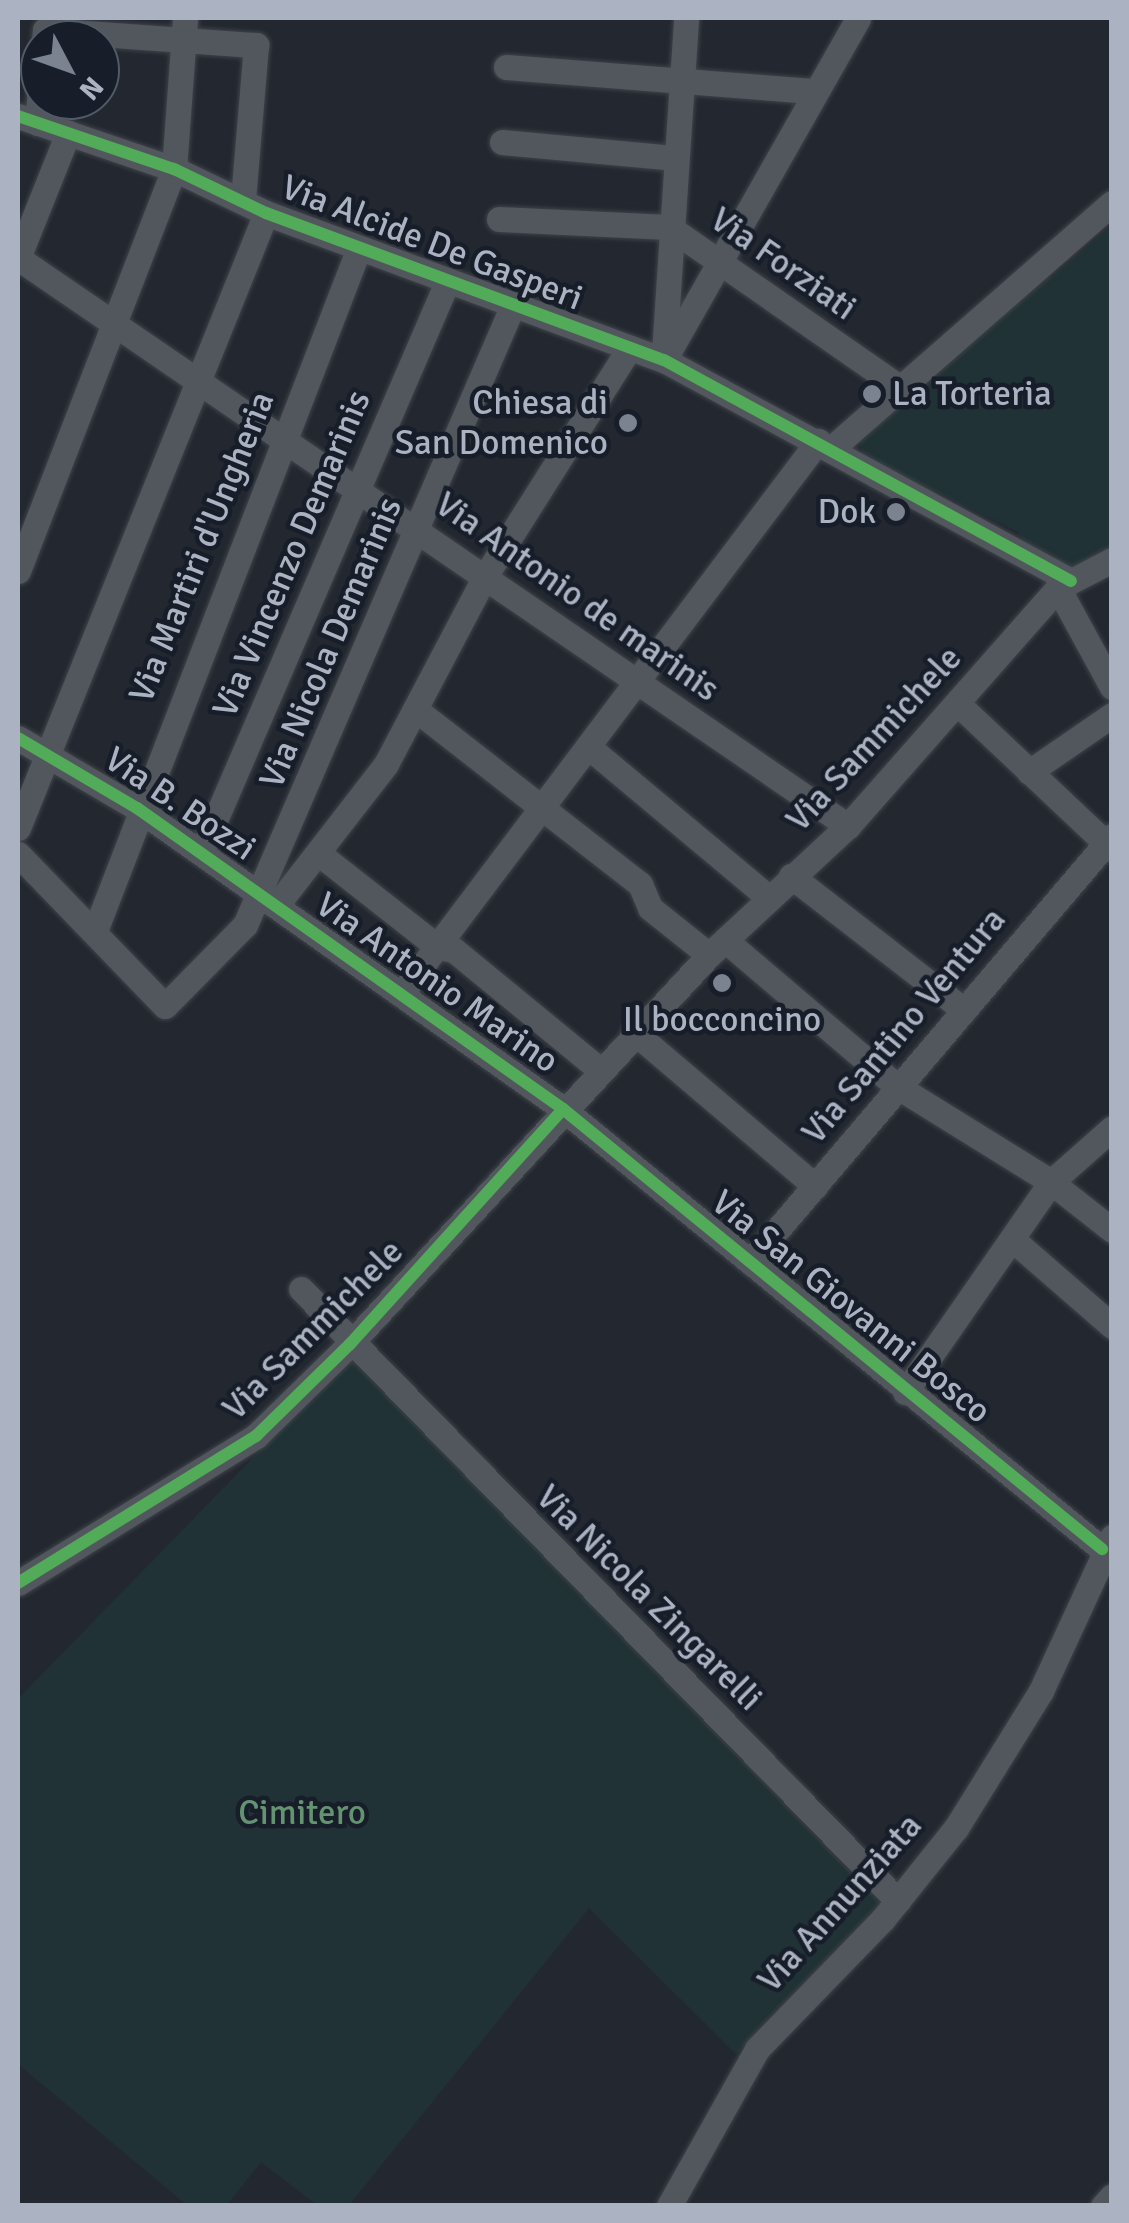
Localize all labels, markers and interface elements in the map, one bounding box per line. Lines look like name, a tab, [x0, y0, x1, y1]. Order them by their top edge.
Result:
north arrow	[20, 20, 120, 120]
text: N	[72, 70, 110, 107]
street label: Via Alcide De Gasperi	[276, 166, 588, 320]
street label: Via Forziati	[702, 199, 864, 329]
place label: La Torteria	[892, 373, 1052, 415]
place label: Chiesa di San Domenico	[395, 382, 608, 464]
marker: La Torteria	[861, 383, 883, 405]
street label: Via Vincenzo Demarinis	[204, 385, 380, 723]
street label: Via Martiri d'Ungheria	[120, 386, 284, 708]
marker: Chiesa di San Domenico	[617, 412, 639, 434]
street label: Via Antonio de marinis	[427, 483, 727, 711]
place label: Dok	[818, 491, 876, 533]
street label: Via Nicola Demarinis	[251, 492, 411, 794]
marker: Dok	[885, 501, 907, 523]
street label: Via Sammichele	[777, 638, 971, 840]
street label: Via B. Bozzi	[97, 738, 263, 870]
street label: Via Antonio Marino	[308, 884, 566, 1082]
street label: Via Santino Ventura	[793, 899, 1015, 1153]
marker: Il bocconcino	[711, 972, 733, 994]
place label: Il bocconcino	[623, 999, 821, 1041]
street label: Via San Giovanni Bosco	[703, 1181, 999, 1433]
street label: Via Sammichele	[214, 1231, 412, 1429]
street label: Via Nicola Zingarelli	[527, 1476, 771, 1720]
park label: Cimitero	[238, 1792, 366, 1834]
street label: Via Annunziata	[749, 1805, 931, 2001]

